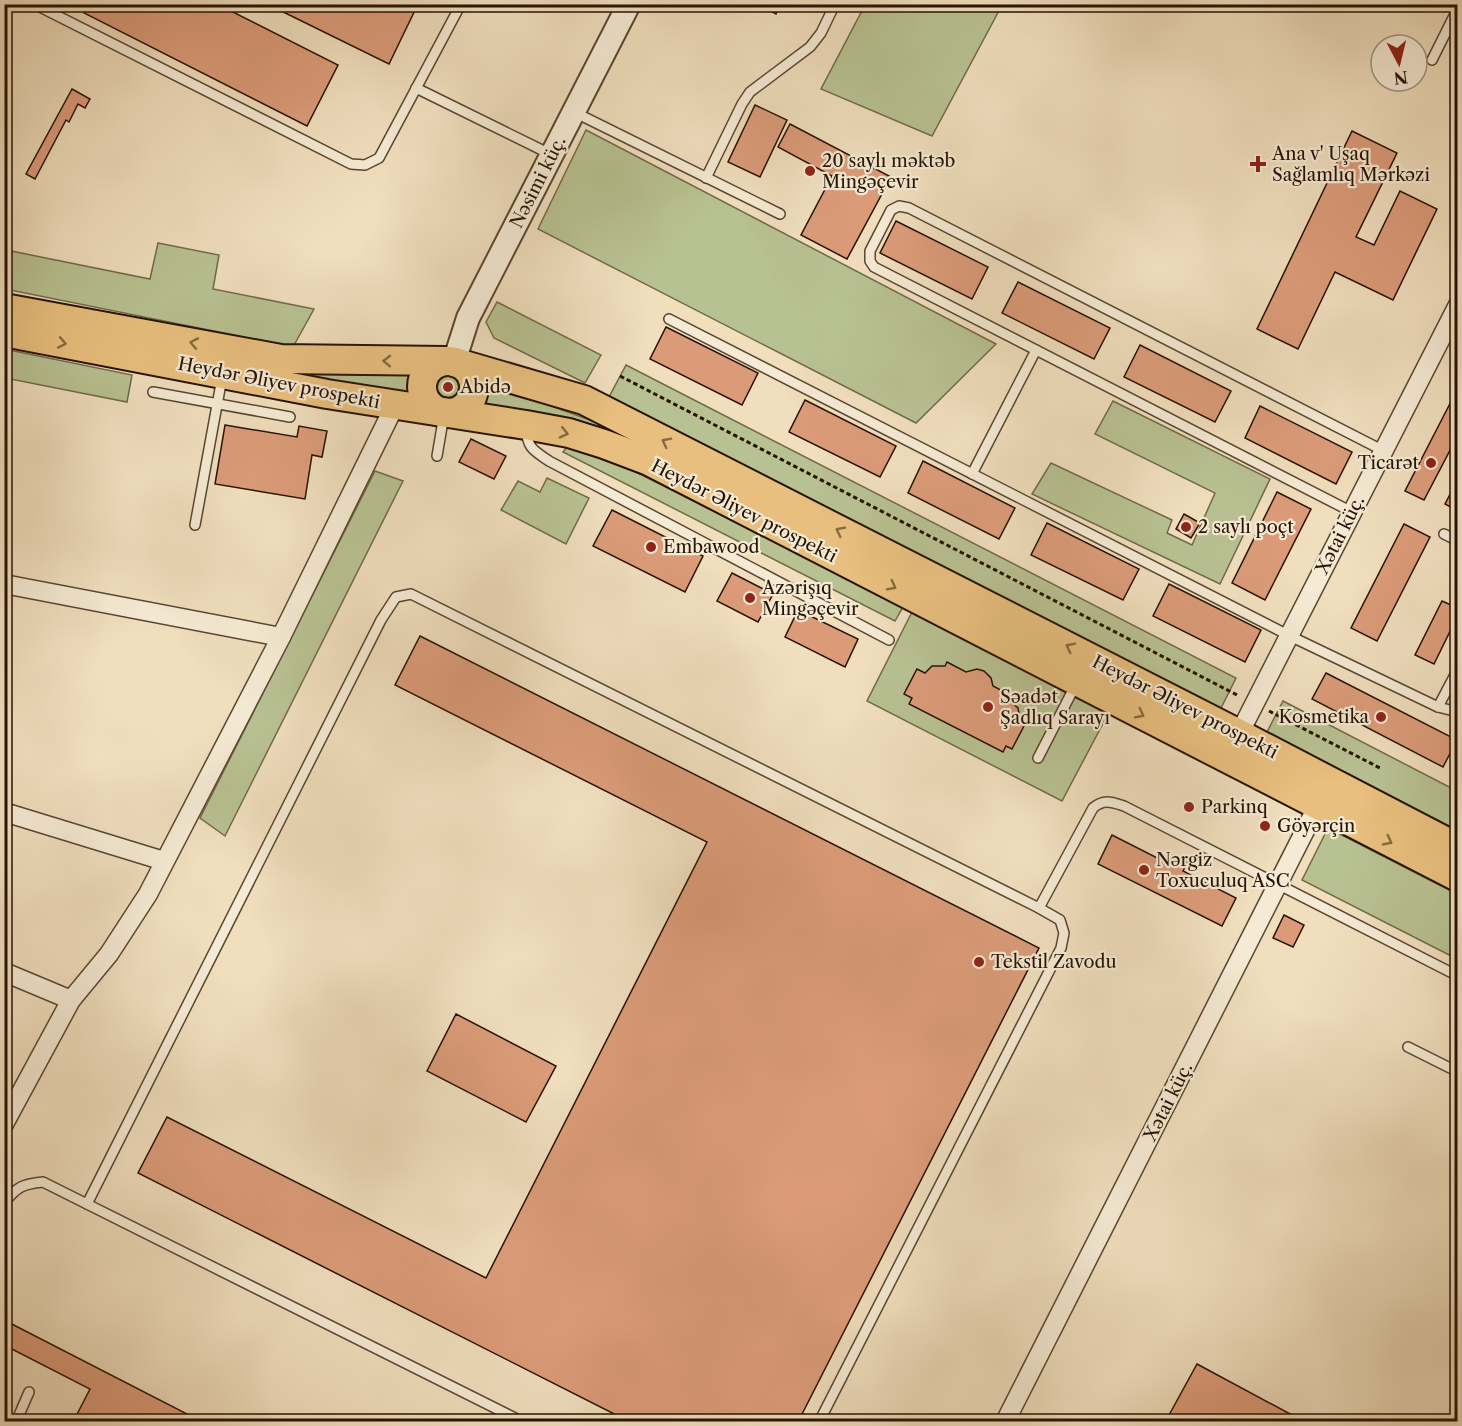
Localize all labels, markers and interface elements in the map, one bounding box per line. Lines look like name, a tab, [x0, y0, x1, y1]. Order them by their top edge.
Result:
north arrow	[1369, 33, 1429, 93]
text: N	[1393, 67, 1409, 89]
street label: Nəsimi küç.	[505, 132, 571, 232]
place label: Ana v' Uşaq Sağlamlıq Mərkəzi	[1271, 143, 1430, 186]
place label: 20 saylı məktəb Mingəçevir	[822, 150, 956, 193]
marker: Ana v' Uşaq Sağlamlıq Mərkəzi	[1249, 155, 1267, 173]
marker: 20 saylı məktəb Mingəçevir	[803, 164, 817, 178]
one-way arrow	[57, 336, 67, 349]
one-way arrow	[189, 337, 199, 350]
street label: Heydər Əliyev prospekti	[176, 353, 382, 414]
one-way arrow	[383, 354, 392, 367]
place label: Abidə	[459, 376, 511, 398]
marker: Abidə	[441, 380, 455, 394]
one-way arrow	[559, 425, 569, 438]
one-way arrow	[661, 438, 672, 449]
place label: Ticarət	[1357, 452, 1420, 474]
street label: Heydər Əliyev prospekti	[647, 455, 841, 568]
marker: Ticarət	[1424, 456, 1438, 470]
street label: Xətai küç.	[1310, 492, 1369, 579]
place label: 2 saylı poçt	[1198, 516, 1294, 538]
marker: 2 saylı poçt	[1179, 520, 1193, 534]
one-way arrow	[835, 526, 846, 538]
place label: Embawood	[663, 536, 760, 558]
marker: Embawood	[644, 540, 658, 554]
place label: Azərişıq Mingəçevir	[761, 577, 859, 620]
one-way arrow	[885, 579, 896, 591]
marker: Azərişıq Mingəçevir	[743, 591, 757, 605]
one-way arrow	[1065, 643, 1076, 655]
street label: Heydər Əliyev prospekti	[1088, 651, 1282, 764]
place label: Səadət Şadlıq Sarayı	[1000, 686, 1110, 729]
marker: Səadət Şadlıq Sarayı	[981, 700, 995, 714]
place label: Kosmetika	[1279, 706, 1370, 728]
one-way arrow	[1134, 707, 1144, 718]
marker: Kosmetika	[1374, 710, 1388, 724]
place label: Parkinq	[1201, 796, 1268, 818]
marker: Parkinq	[1182, 800, 1196, 814]
place label: Göyərçin	[1277, 815, 1355, 837]
marker: Göyərçin	[1258, 819, 1272, 833]
one-way arrow	[1382, 834, 1393, 846]
place label: Nərgiz Toxuculuq ASC	[1156, 849, 1290, 892]
marker: Nərgiz Toxuculuq ASC	[1137, 863, 1151, 877]
place label: Tekstil Zavodu	[991, 951, 1116, 973]
marker: Tekstil Zavodu	[972, 955, 986, 969]
street label: Xətai küç.	[1138, 1059, 1197, 1146]

